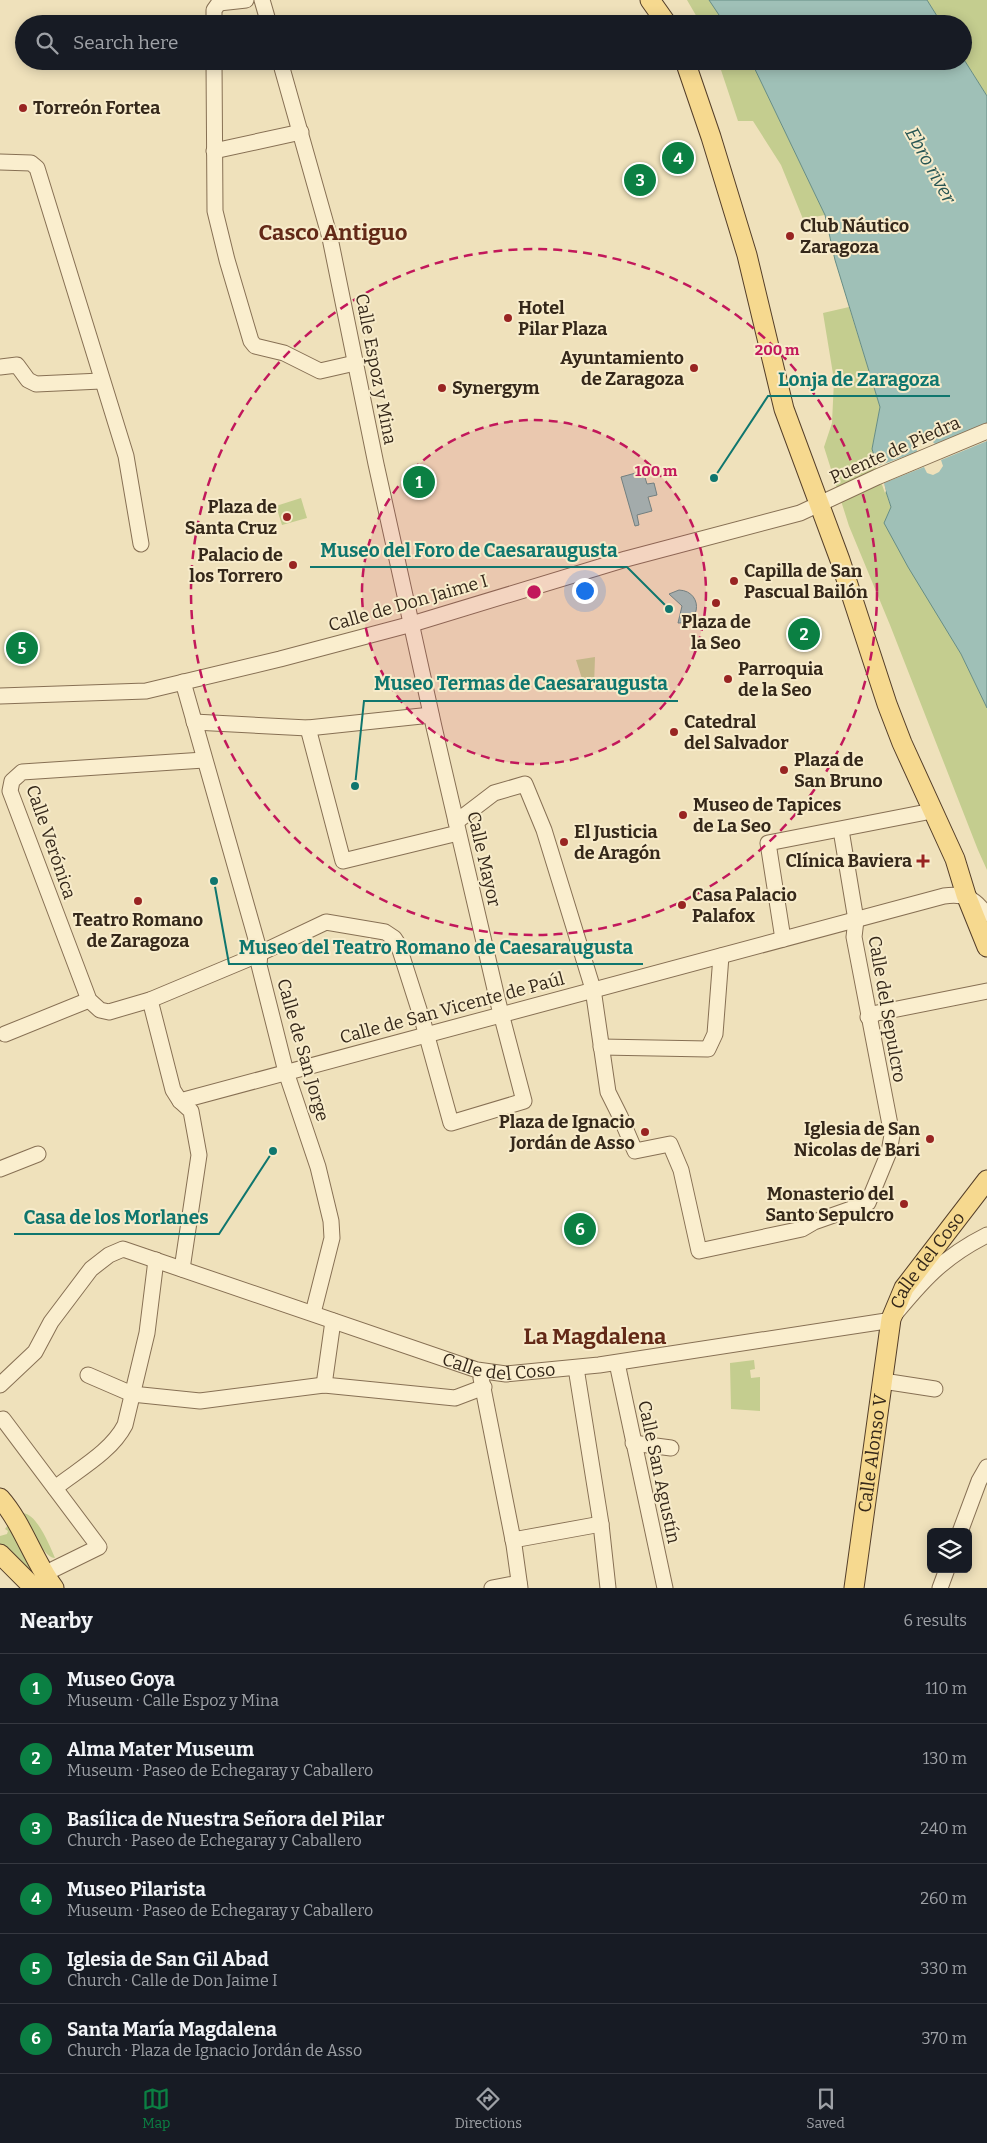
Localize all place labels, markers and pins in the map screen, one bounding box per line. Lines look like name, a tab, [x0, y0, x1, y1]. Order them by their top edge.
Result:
place label: Torreón Fortea	[33, 97, 160, 119]
marker: Torreón Fortea	[17, 102, 29, 114]
pin: 4	[662, 139, 694, 177]
pin: 3	[624, 161, 656, 199]
place label: Club Náutico Zaragoza	[800, 215, 909, 258]
marker: Club Náutico Zaragoza	[784, 230, 796, 242]
place label: Hotel Pilar Plaza	[518, 297, 607, 340]
marker: Hotel Pilar Plaza	[502, 312, 514, 324]
place label: Ayuntamiento de Zaragoza	[560, 347, 684, 390]
marker: Ayuntamiento de Zaragoza	[688, 362, 700, 374]
callout: Lonja de Zaragoza	[768, 362, 950, 396]
place label: Synergym	[452, 377, 539, 399]
marker: Synergym	[436, 382, 448, 394]
pin: 1	[403, 463, 435, 501]
place label: Plaza de Santa Cruz	[185, 496, 277, 539]
marker: Plaza de Santa Cruz	[281, 511, 293, 523]
callout: Museo del Foro de Caesaraugusta	[310, 533, 627, 567]
place label: Palacio de los Torrero	[189, 544, 283, 587]
marker: Palacio de los Torrero	[287, 559, 299, 571]
place label: Capilla de San Pascual Bailón	[744, 560, 868, 603]
marker: Capilla de San Pascual Bailón	[728, 575, 740, 587]
centre of rings	[525, 583, 543, 601]
marker: Plaza de la Seo	[710, 597, 722, 609]
place label: Plaza de la Seo	[681, 611, 751, 654]
pin: 2	[788, 615, 820, 653]
pin: 5	[6, 629, 38, 667]
place label: Parroquia de la Seo	[738, 658, 823, 701]
callout: Museo Termas de Caesaraugusta	[364, 667, 678, 701]
marker: Parroquia de la Seo	[722, 673, 734, 685]
place label: Catedral del Salvador	[684, 711, 789, 754]
marker: Catedral del Salvador	[668, 726, 680, 738]
place label: Plaza de San Bruno	[794, 749, 883, 792]
marker: Plaza de San Bruno	[778, 764, 790, 776]
place label: Museo de Tapices de La Seo	[693, 794, 841, 837]
marker: Museo de Tapices de La Seo	[677, 809, 689, 821]
place label: El Justicia de Aragón	[574, 821, 661, 864]
marker: El Justicia de Aragón	[558, 836, 570, 848]
place label: Clínica Baviera	[786, 850, 912, 872]
marker: Clínica Baviera	[916, 854, 930, 868]
place label: Casa Palacio Palafox	[692, 884, 797, 927]
marker: Teatro Romano de Zaragoza	[132, 895, 144, 907]
marker: Casa Palacio Palafox	[676, 899, 688, 911]
place label: Teatro Romano de Zaragoza	[73, 909, 203, 952]
callout: Museo del Teatro Romano de Caesaraugusta	[229, 930, 643, 964]
place label: Plaza de Ignacio Jordán de Asso	[499, 1111, 635, 1154]
place label: Iglesia de San Nicolas de Bari	[794, 1118, 920, 1161]
marker: Plaza de Ignacio Jordán de Asso	[639, 1126, 651, 1138]
marker: Iglesia de San Nicolas de Bari	[924, 1133, 936, 1145]
place label: Monasterio del Santo Sepulcro	[765, 1183, 894, 1226]
marker: Monasterio del Santo Sepulcro	[898, 1198, 910, 1210]
callout: Casa de los Morlanes	[14, 1200, 219, 1234]
pin: 6	[564, 1210, 596, 1248]

